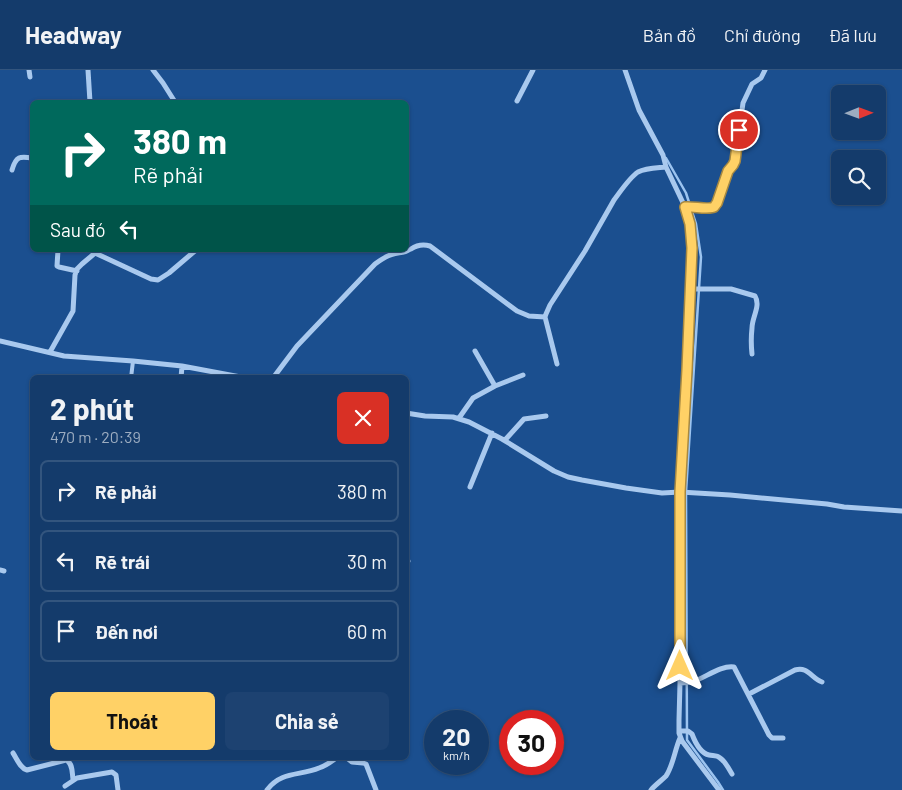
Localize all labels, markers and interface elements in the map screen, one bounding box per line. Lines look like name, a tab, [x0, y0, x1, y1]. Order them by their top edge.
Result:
text: Headway	[25, 20, 122, 49]
text: Bản đồ	[643, 24, 696, 46]
text: Chỉ đường	[724, 24, 801, 46]
text: Đã lưu	[829, 24, 877, 46]
north arrow	[831, 85, 886, 140]
map controls	[831, 85, 886, 205]
pin	[718, 109, 760, 151]
icon: arrive	[725, 116, 753, 144]
text: 380 m	[133, 119, 227, 161]
icon: right	[50, 120, 115, 185]
button: search	[831, 150, 886, 205]
text: Rẽ phải	[133, 161, 203, 187]
icon: left	[115, 215, 143, 243]
text: Sau đó	[50, 218, 105, 241]
text: 2 phút	[50, 390, 134, 426]
button: close	[337, 392, 389, 444]
text: 470 m · 20:39	[50, 427, 141, 446]
icon: right	[52, 477, 80, 505]
text: Rẽ phải	[95, 480, 157, 503]
text: 380 m	[337, 480, 387, 503]
icon: left	[52, 547, 80, 575]
text: Rẽ trái	[95, 550, 150, 573]
text: 30 m	[347, 550, 387, 573]
icon: arrive	[52, 617, 80, 645]
text: Đến nơi	[95, 620, 158, 643]
text: 60 m	[347, 620, 387, 643]
position arrow	[653, 639, 705, 691]
button: Thoát	[50, 692, 215, 750]
button: Chia sẻ	[225, 692, 389, 750]
speed limit sign: 30	[499, 710, 564, 775]
text: 20	[442, 721, 471, 751]
text: km/h	[443, 748, 470, 762]

